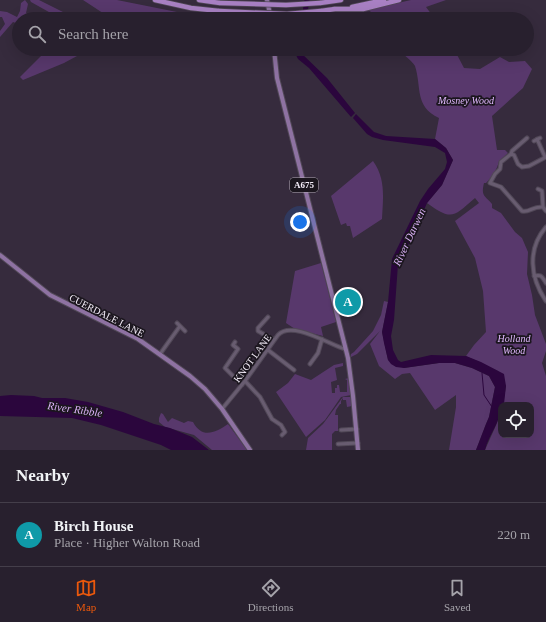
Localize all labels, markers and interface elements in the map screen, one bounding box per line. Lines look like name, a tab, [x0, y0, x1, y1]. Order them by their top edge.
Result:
search box	[12, 12, 534, 56]
icon: search	[26, 23, 48, 45]
text: Search here	[58, 26, 128, 42]
park label: Mosney Wood	[437, 95, 495, 106]
road number: A675	[290, 178, 318, 192]
water label: River Darwen	[390, 206, 428, 269]
your location	[290, 212, 310, 232]
pin: A	[335, 287, 361, 317]
street label: CUERDALE LANE	[68, 292, 146, 339]
street label: KNOT LANE	[231, 332, 274, 384]
park label: Holland Wood	[497, 333, 531, 356]
water label: River Ribble	[46, 399, 103, 419]
map controls	[498, 402, 534, 438]
button: locate	[498, 402, 534, 438]
text: Nearby	[16, 466, 70, 485]
text: Birch House	[54, 518, 133, 534]
text: A	[24, 527, 34, 542]
text: 220 m	[497, 527, 530, 542]
text: Place · Higher Walton Road	[54, 535, 200, 550]
tab: Map	[75, 577, 97, 613]
tab: Directions	[248, 577, 293, 613]
tab: Saved	[444, 577, 471, 613]

